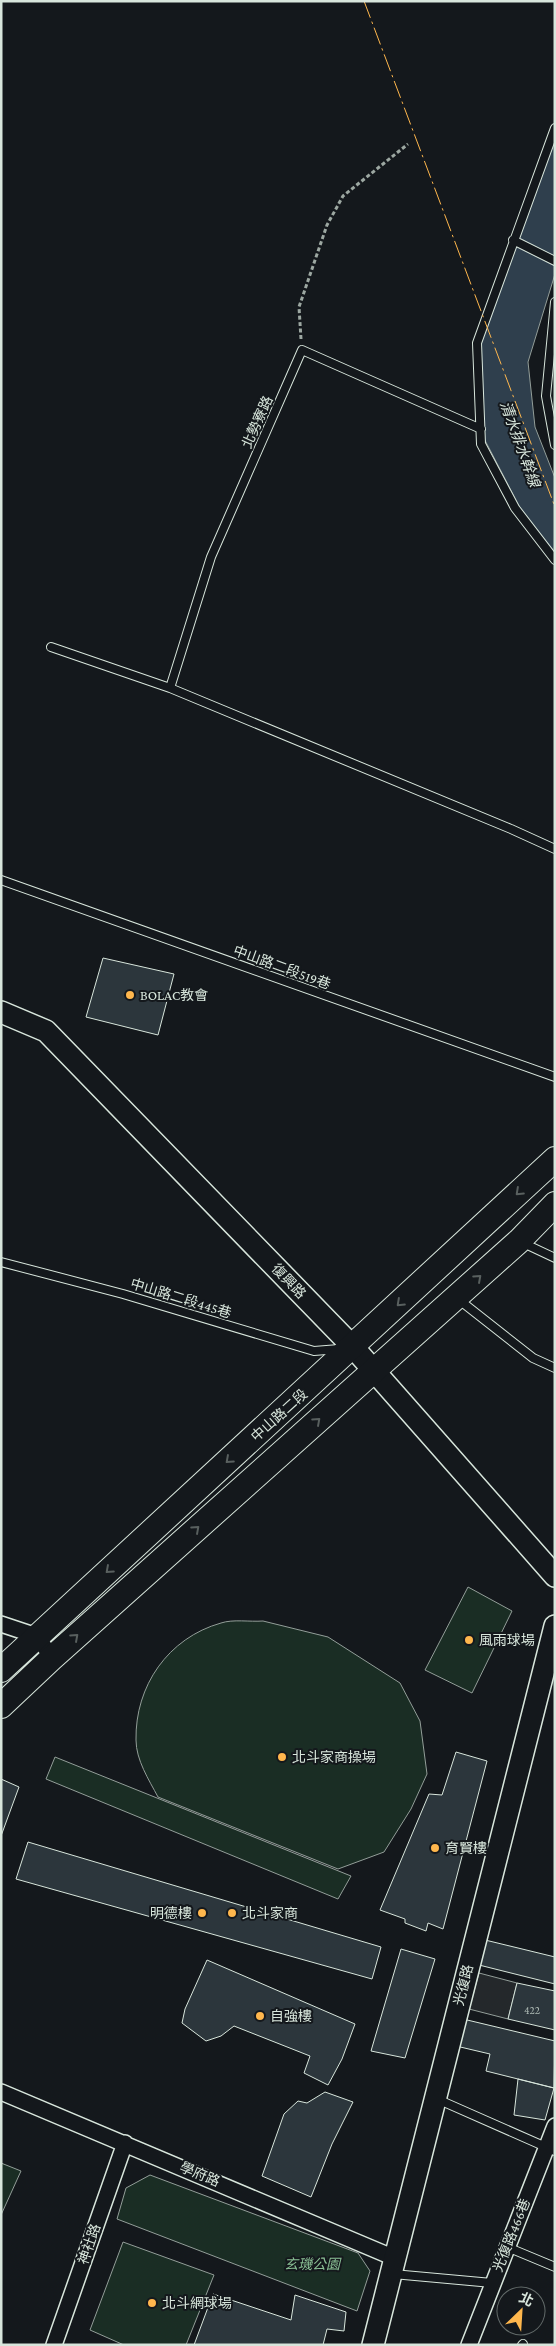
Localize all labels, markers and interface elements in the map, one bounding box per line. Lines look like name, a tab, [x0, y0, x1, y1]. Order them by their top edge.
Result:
street label: 北勢寮路	[238, 393, 276, 451]
water label: 清水排水幹線	[497, 399, 544, 491]
street label: 中山路二段519巷	[231, 942, 333, 992]
place label: BOLAC教會	[140, 987, 208, 1003]
marker: BOLAC教會	[124, 989, 136, 1001]
one-way arrow	[516, 1186, 525, 1195]
street label: 復興路	[269, 1260, 309, 1302]
street label: 中山路二段445巷	[129, 1275, 233, 1321]
one-way arrow	[473, 1275, 482, 1284]
one-way arrow	[397, 1297, 406, 1306]
street label: 中山路二段	[248, 1386, 310, 1444]
one-way arrow	[312, 1417, 321, 1426]
one-way arrow	[226, 1454, 235, 1463]
one-way arrow	[191, 1526, 200, 1535]
one-way arrow	[106, 1564, 115, 1573]
place label: 風雨球場	[479, 1632, 535, 1648]
one-way arrow	[69, 1634, 78, 1643]
marker: 風雨球場	[463, 1634, 475, 1646]
place label: 北斗家商操場	[292, 1749, 376, 1765]
marker: 北斗家商操場	[276, 1751, 288, 1763]
place label: 育賢樓	[445, 1840, 487, 1856]
marker: 育賢樓	[429, 1842, 441, 1854]
place label: 明德樓	[150, 1905, 192, 1921]
place label: 北斗家商	[242, 1905, 298, 1921]
marker: 明德樓	[196, 1907, 208, 1919]
marker: 北斗家商	[226, 1907, 238, 1919]
street label: 光復路	[450, 1963, 476, 2007]
house number: 422	[524, 2004, 540, 2016]
place label: 自強樓	[270, 2008, 312, 2024]
marker: 自強樓	[254, 2010, 266, 2022]
street label: 學府路	[178, 2158, 222, 2190]
street label: 光復路466巷	[489, 2196, 533, 2274]
street label: 神社路	[75, 2222, 103, 2266]
park label: 玄璣公園	[284, 2256, 342, 2272]
north arrow	[496, 2286, 546, 2336]
text: 北	[517, 2289, 536, 2309]
place label: 北斗網球場	[162, 2295, 232, 2311]
marker: 北斗網球場	[146, 2297, 158, 2309]

